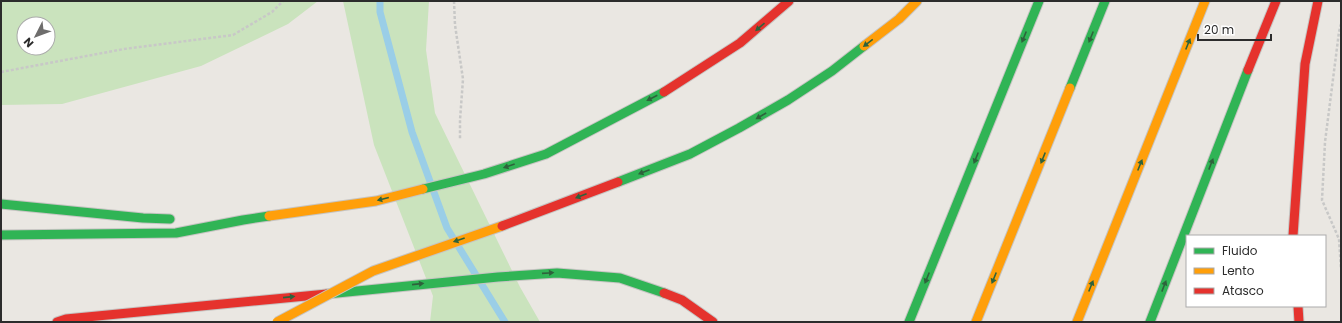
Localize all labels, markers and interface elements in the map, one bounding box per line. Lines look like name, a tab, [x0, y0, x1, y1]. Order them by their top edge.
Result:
north arrow	[16, 16, 56, 56]
scale bar	[1198, 16, 1271, 42]
text: 20 m	[1204, 21, 1234, 38]
one-way arrow	[755, 22, 765, 31]
one-way arrow	[1021, 32, 1027, 43]
one-way arrow	[1087, 32, 1093, 44]
text: N	[20, 34, 37, 51]
one-way arrow	[863, 38, 874, 47]
one-way arrow	[1185, 39, 1191, 50]
one-way arrow	[646, 95, 658, 102]
one-way arrow	[755, 112, 767, 119]
one-way arrow	[972, 152, 978, 164]
one-way arrow	[1039, 152, 1045, 164]
one-way arrow	[1209, 158, 1215, 170]
one-way arrow	[1137, 159, 1143, 171]
one-way arrow	[503, 163, 515, 169]
one-way arrow	[637, 170, 649, 176]
one-way arrow	[575, 193, 587, 199]
one-way arrow	[377, 196, 389, 202]
legend	[1186, 235, 1326, 307]
one-way arrow	[453, 238, 465, 244]
text: Fluido	[1222, 242, 1258, 259]
text: Lento	[1222, 262, 1255, 279]
one-way arrow	[542, 270, 554, 277]
one-way arrow	[924, 273, 930, 284]
one-way arrow	[990, 273, 996, 285]
one-way arrow	[1089, 279, 1095, 291]
one-way arrow	[1162, 279, 1168, 291]
one-way arrow	[412, 281, 424, 288]
text: Atasco	[1222, 282, 1264, 299]
one-way arrow	[283, 294, 295, 301]

